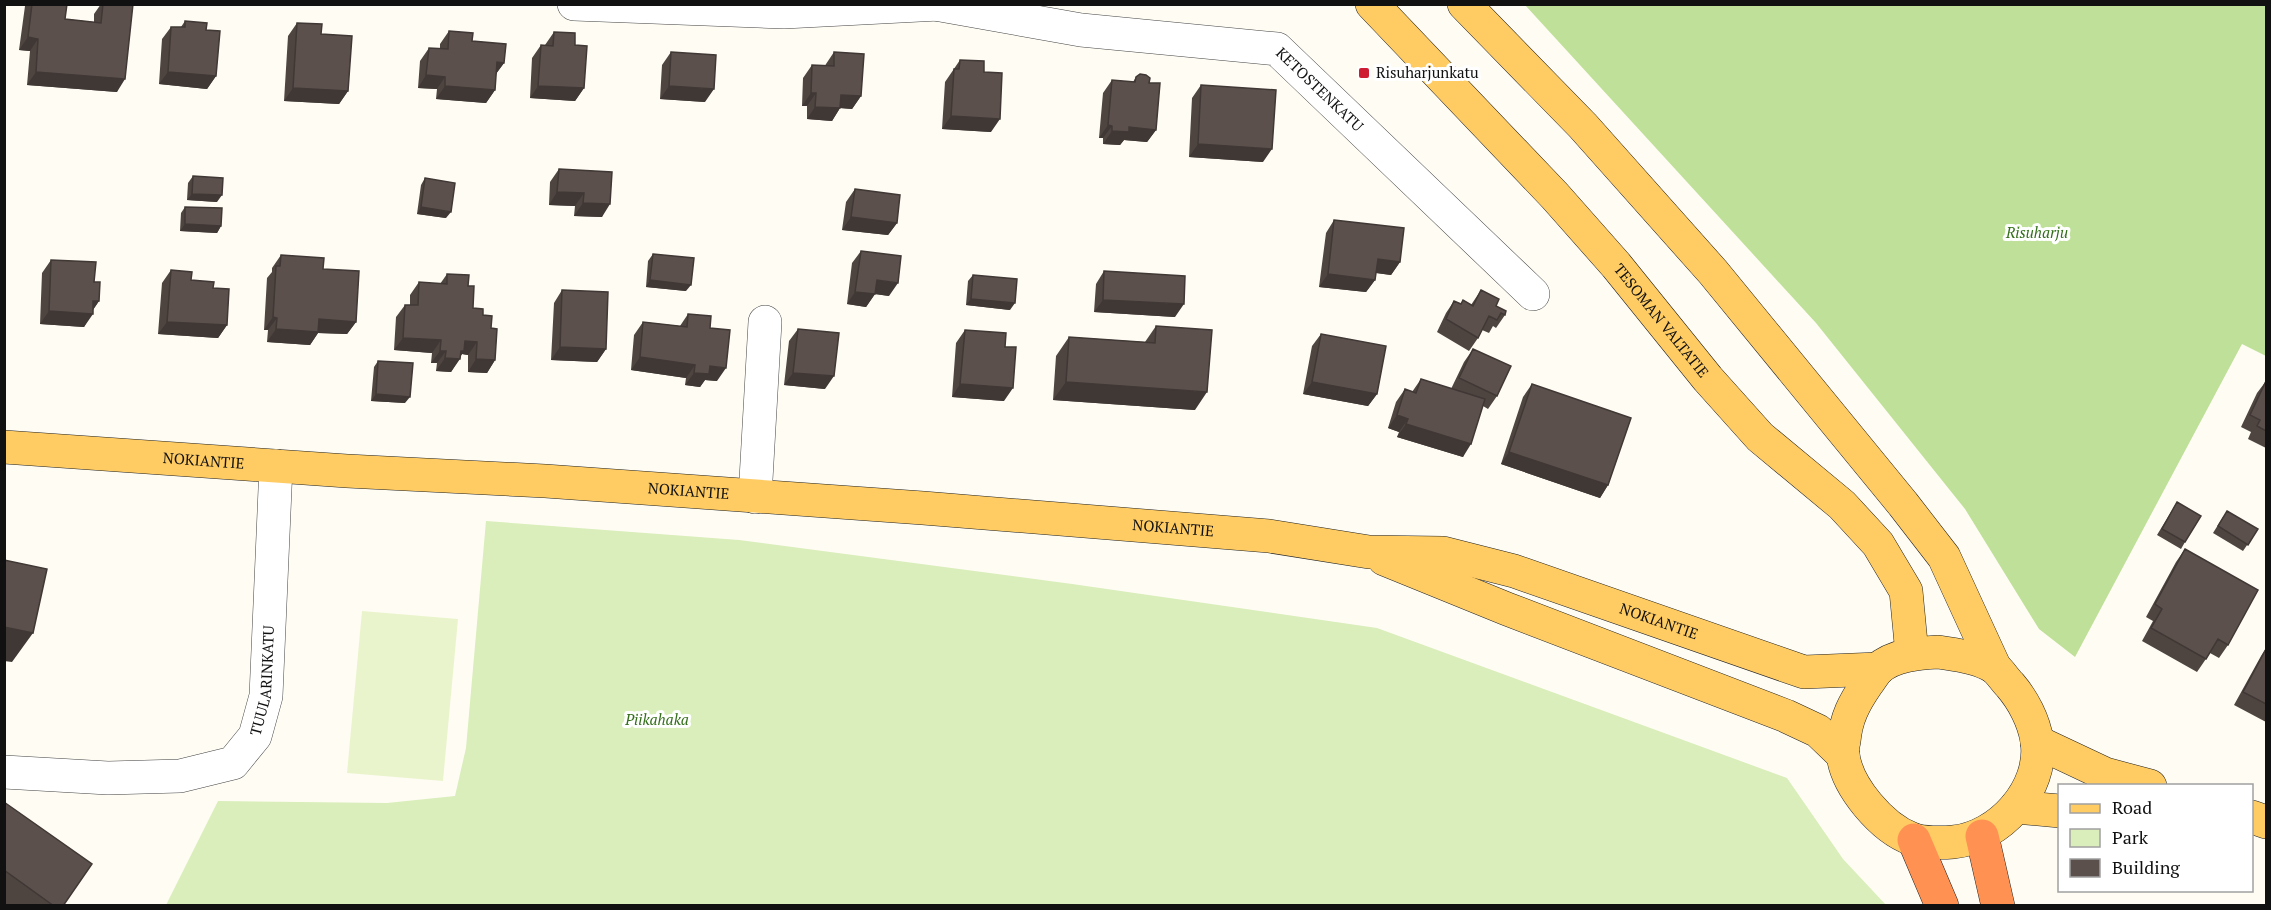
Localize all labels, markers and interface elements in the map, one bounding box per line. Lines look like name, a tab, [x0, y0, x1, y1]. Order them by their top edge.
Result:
street label: KETOSTENKATU	[1272, 43, 1368, 135]
place label: Risuharjunkatu	[1376, 62, 1479, 82]
marker: Risuharjunkatu	[1357, 66, 1371, 80]
park label: Risuharju	[2005, 222, 2068, 242]
street label: TESOMAN VALTATIE	[1610, 259, 1714, 381]
street label: NOKIANTIE	[162, 447, 245, 473]
street label: NOKIANTIE	[647, 477, 730, 503]
street label: NOKIANTIE	[1132, 514, 1215, 541]
street label: NOKIANTIE	[1617, 598, 1701, 643]
street label: TUULARINKATU	[245, 625, 278, 738]
park label: Piikahaka	[624, 709, 689, 729]
legend	[2058, 784, 2253, 892]
text: Road	[2112, 795, 2152, 819]
text: Park	[2112, 825, 2149, 849]
text: Building	[2112, 855, 2180, 879]

